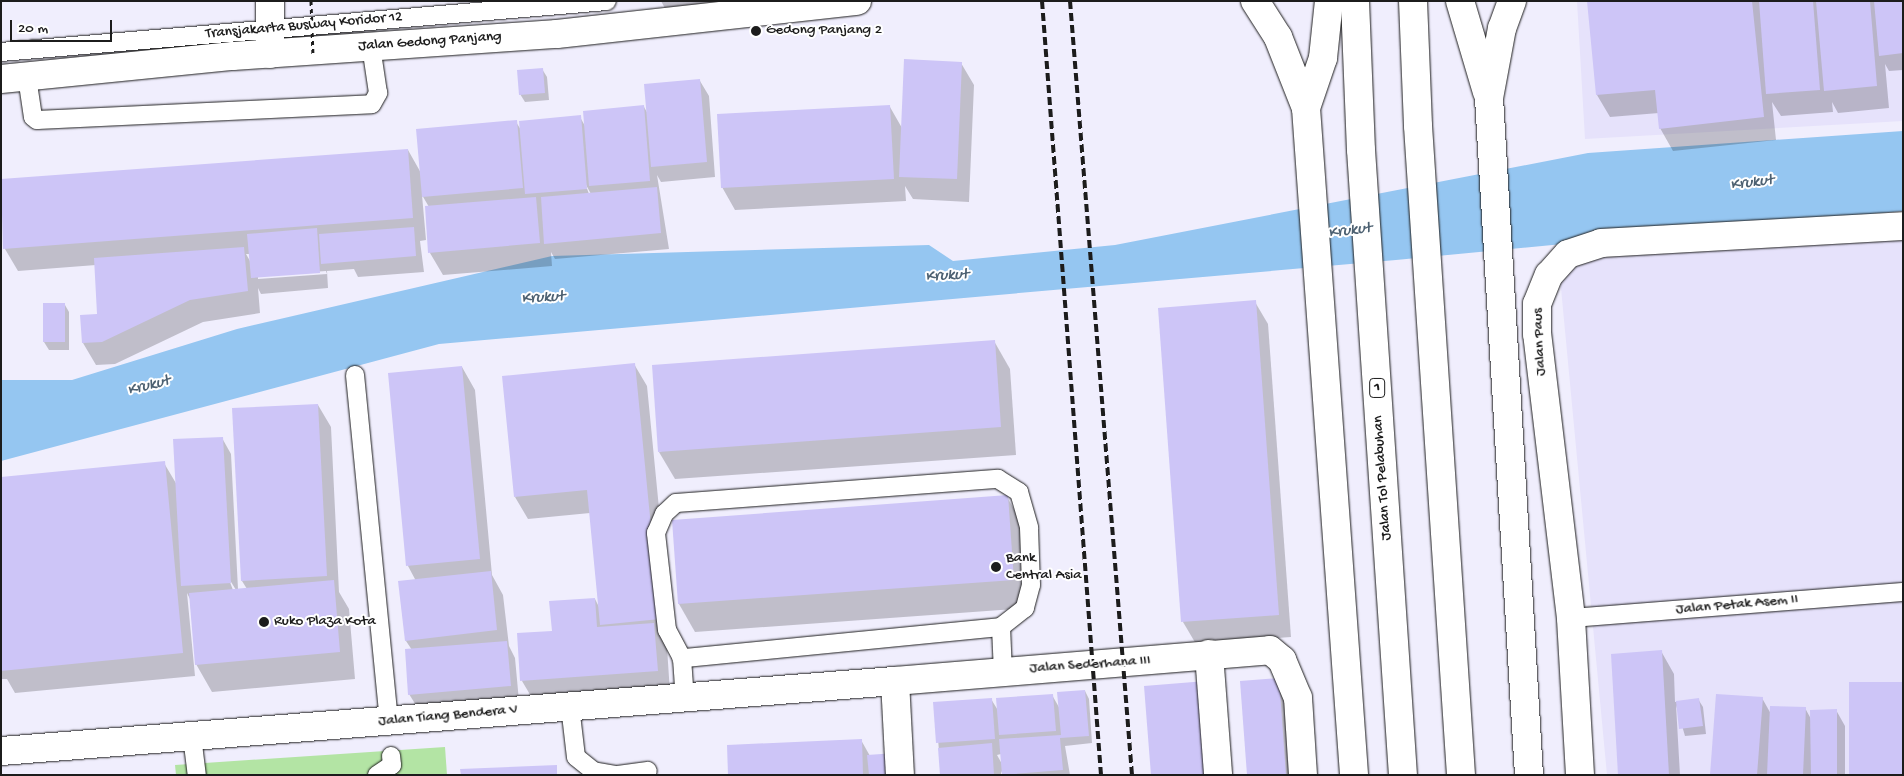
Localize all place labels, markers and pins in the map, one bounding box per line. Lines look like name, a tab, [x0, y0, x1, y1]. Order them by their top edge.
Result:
place label: Gedong Panjang 2	[766, 22, 882, 40]
marker: Gedong Panjang 2	[750, 25, 762, 37]
place label: Bank Central Asia	[1006, 549, 1082, 584]
marker: Bank Central Asia	[990, 561, 1002, 573]
place label: Ruko Plaza Kota	[274, 613, 376, 631]
marker: Ruko Plaza Kota	[258, 616, 270, 628]

